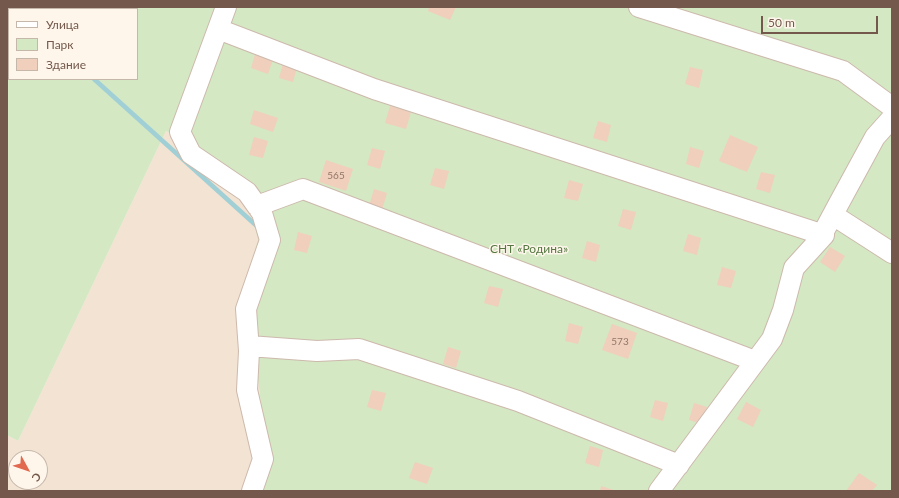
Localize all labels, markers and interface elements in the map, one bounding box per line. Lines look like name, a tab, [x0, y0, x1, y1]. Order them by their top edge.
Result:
legend	[8, 8, 138, 80]
scale bar	[763, 8, 880, 34]
text: 50 m	[768, 15, 795, 30]
text: Улица	[46, 17, 79, 32]
text: Парк	[46, 37, 74, 52]
text: Здание	[46, 57, 86, 72]
house number: 565	[327, 170, 345, 182]
park label: СНТ «Родина»	[490, 242, 568, 256]
house number: 573	[611, 336, 629, 348]
north arrow	[8, 450, 48, 490]
text: С	[29, 470, 44, 484]

